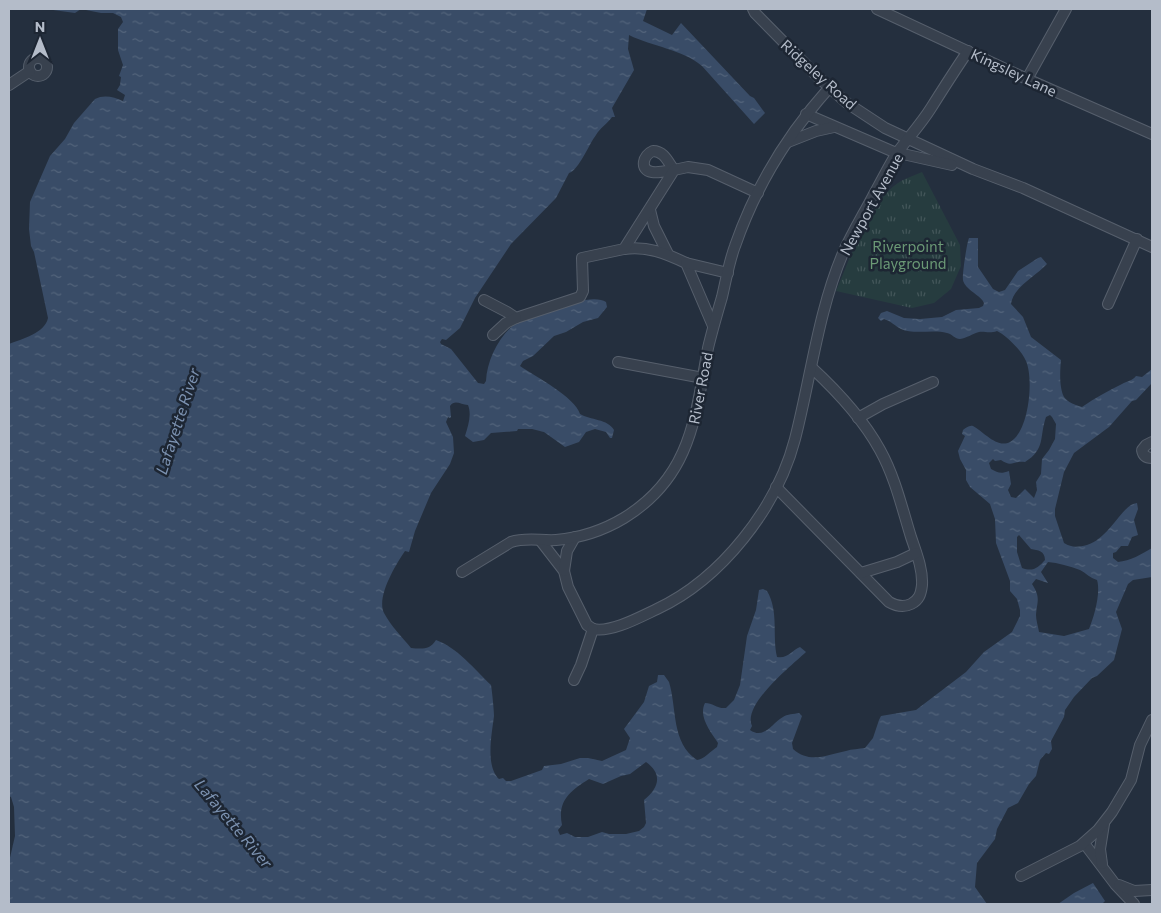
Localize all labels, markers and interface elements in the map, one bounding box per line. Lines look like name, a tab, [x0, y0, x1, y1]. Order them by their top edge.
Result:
north arrow	[15, 15, 65, 65]
text: N	[35, 18, 45, 35]
street label: Ridgeley Road	[777, 35, 861, 113]
street label: Kingsley Lane	[968, 44, 1060, 100]
street label: Newport Avenue	[836, 150, 907, 258]
park label: Riverpoint Playground	[870, 237, 946, 272]
street label: River Road	[684, 350, 716, 426]
water label: Lafayette River	[151, 365, 203, 476]
water label: Lafayette River	[191, 775, 277, 872]

